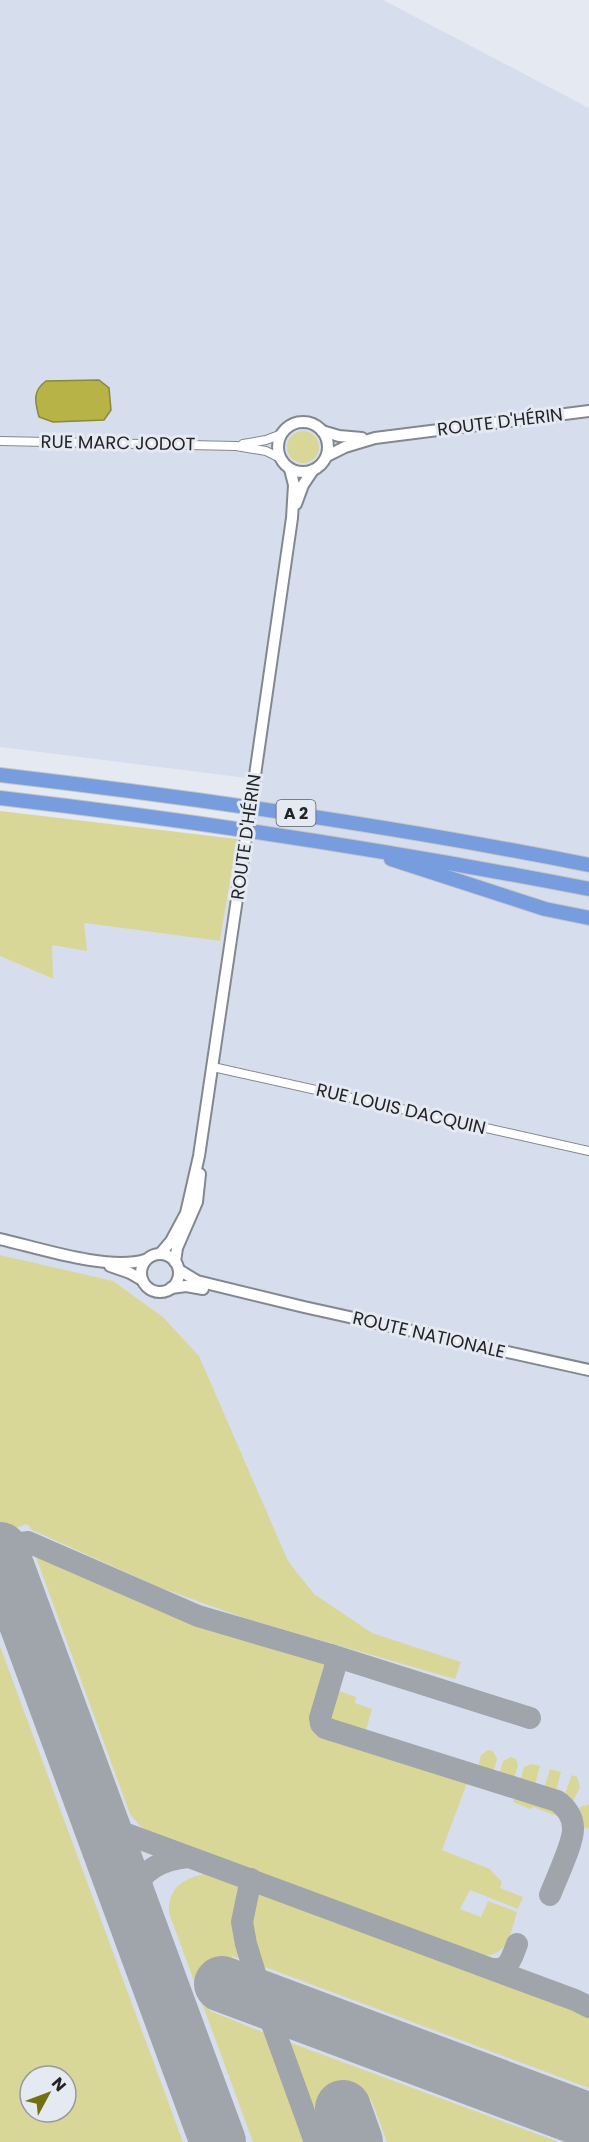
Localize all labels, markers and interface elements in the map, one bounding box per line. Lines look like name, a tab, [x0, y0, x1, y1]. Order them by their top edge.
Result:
street label: ROUTE D'HÉRIN	[436, 401, 564, 442]
street label: RUE MARC JODOT	[40, 429, 196, 456]
street label: ROUTE D'HÉRIN	[224, 773, 267, 901]
road number: A 2	[276, 800, 316, 826]
street label: RUE LOUIS DACQUIN	[314, 1077, 488, 1140]
street label: ROUTE NATIONALE	[350, 1305, 508, 1364]
north arrow	[18, 2064, 78, 2124]
text: N	[46, 2072, 72, 2097]

